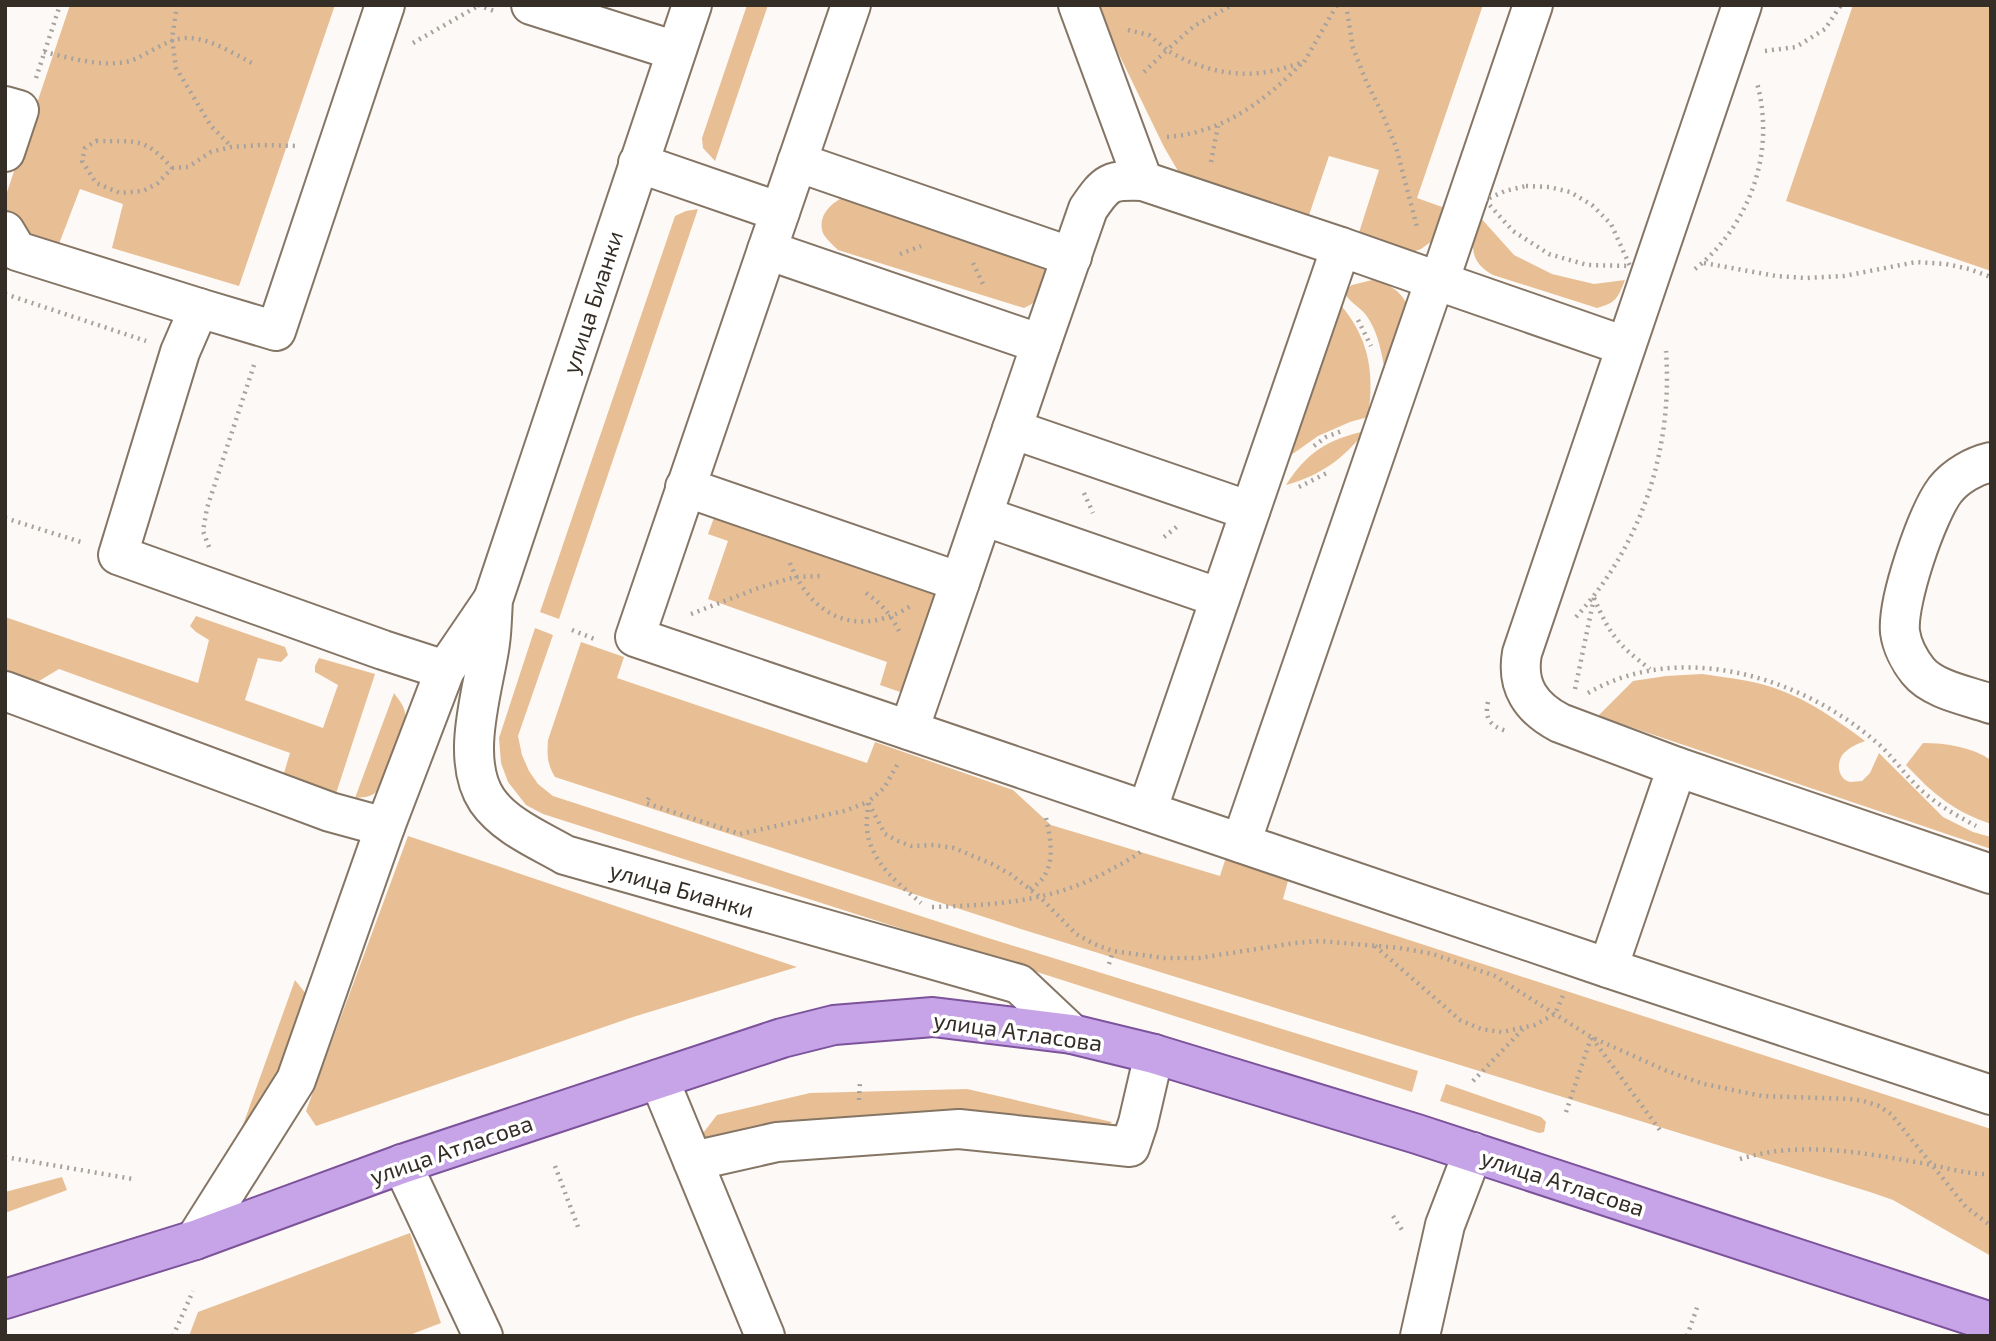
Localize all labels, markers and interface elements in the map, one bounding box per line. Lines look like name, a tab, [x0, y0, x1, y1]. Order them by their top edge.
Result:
street label: улица Бианки	[556, 227, 629, 377]
street label: улица Бианки	[606, 855, 757, 924]
street label: улица Атласова	[932, 1005, 1104, 1058]
street label: улица Атласова	[366, 1108, 536, 1191]
street label: улица Атласова	[1477, 1142, 1648, 1223]

